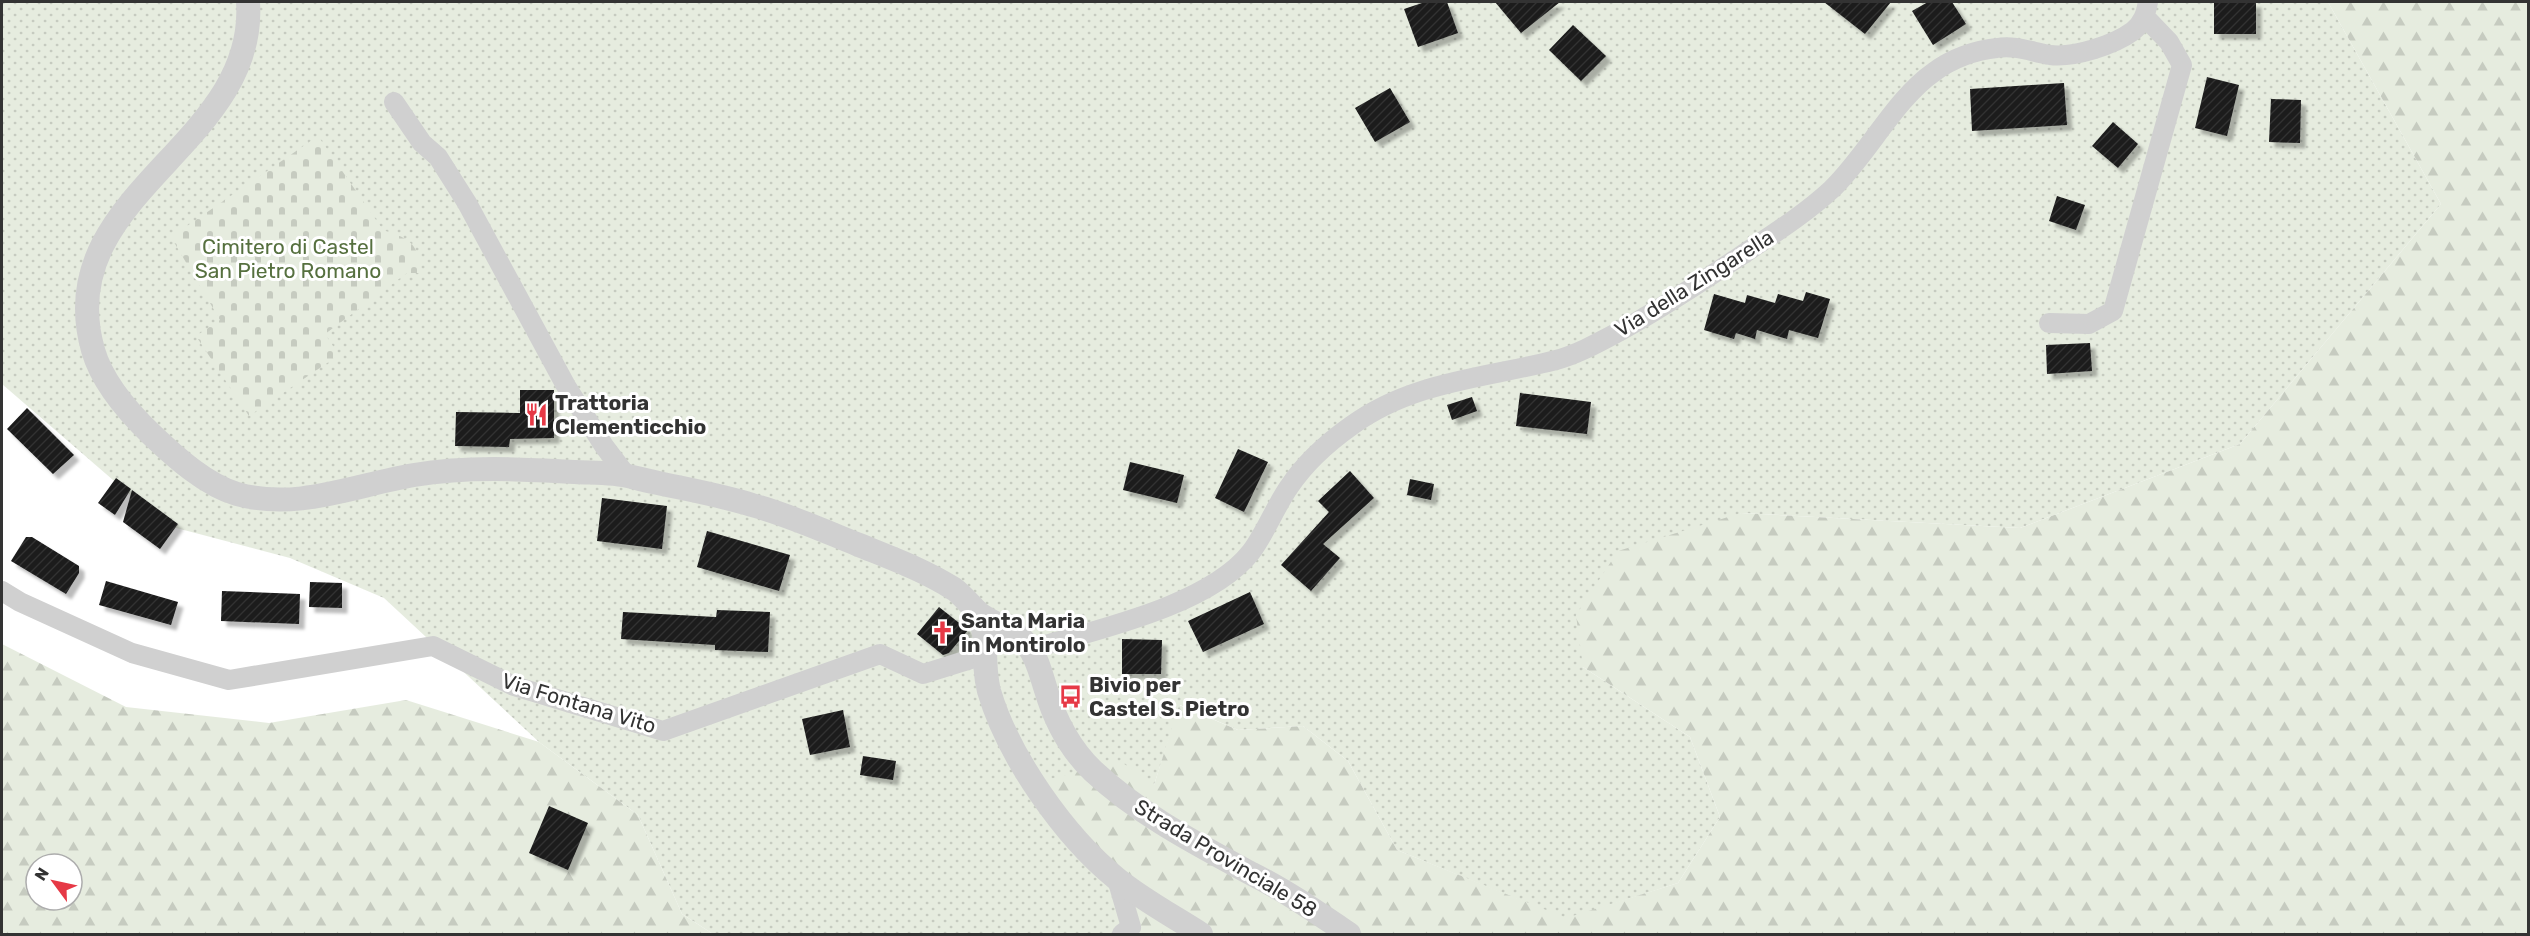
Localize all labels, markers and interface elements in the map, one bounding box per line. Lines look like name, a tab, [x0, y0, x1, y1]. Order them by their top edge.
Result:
street label: Via della Zingarella	[1610, 224, 1778, 342]
park label: Cimitero di Castel San Pietro Romano	[195, 234, 381, 283]
place label: Trattoria Clementicchio	[555, 390, 706, 439]
restaurant icon: Trattoria Clementicchio	[524, 401, 550, 427]
place label: Santa Maria in Montirolo	[961, 608, 1086, 657]
church icon: Santa Maria in Montirolo	[930, 619, 956, 645]
street label: Via Fontana Vito	[499, 668, 659, 738]
place label: Bivio per Castel S. Pietro	[1089, 672, 1250, 721]
bus stop icon: Bivio per Castel S. Pietro	[1058, 683, 1084, 709]
street label: Strada Provinciale 58	[1130, 794, 1322, 922]
north arrow	[24, 852, 84, 912]
text: N	[31, 864, 53, 884]

